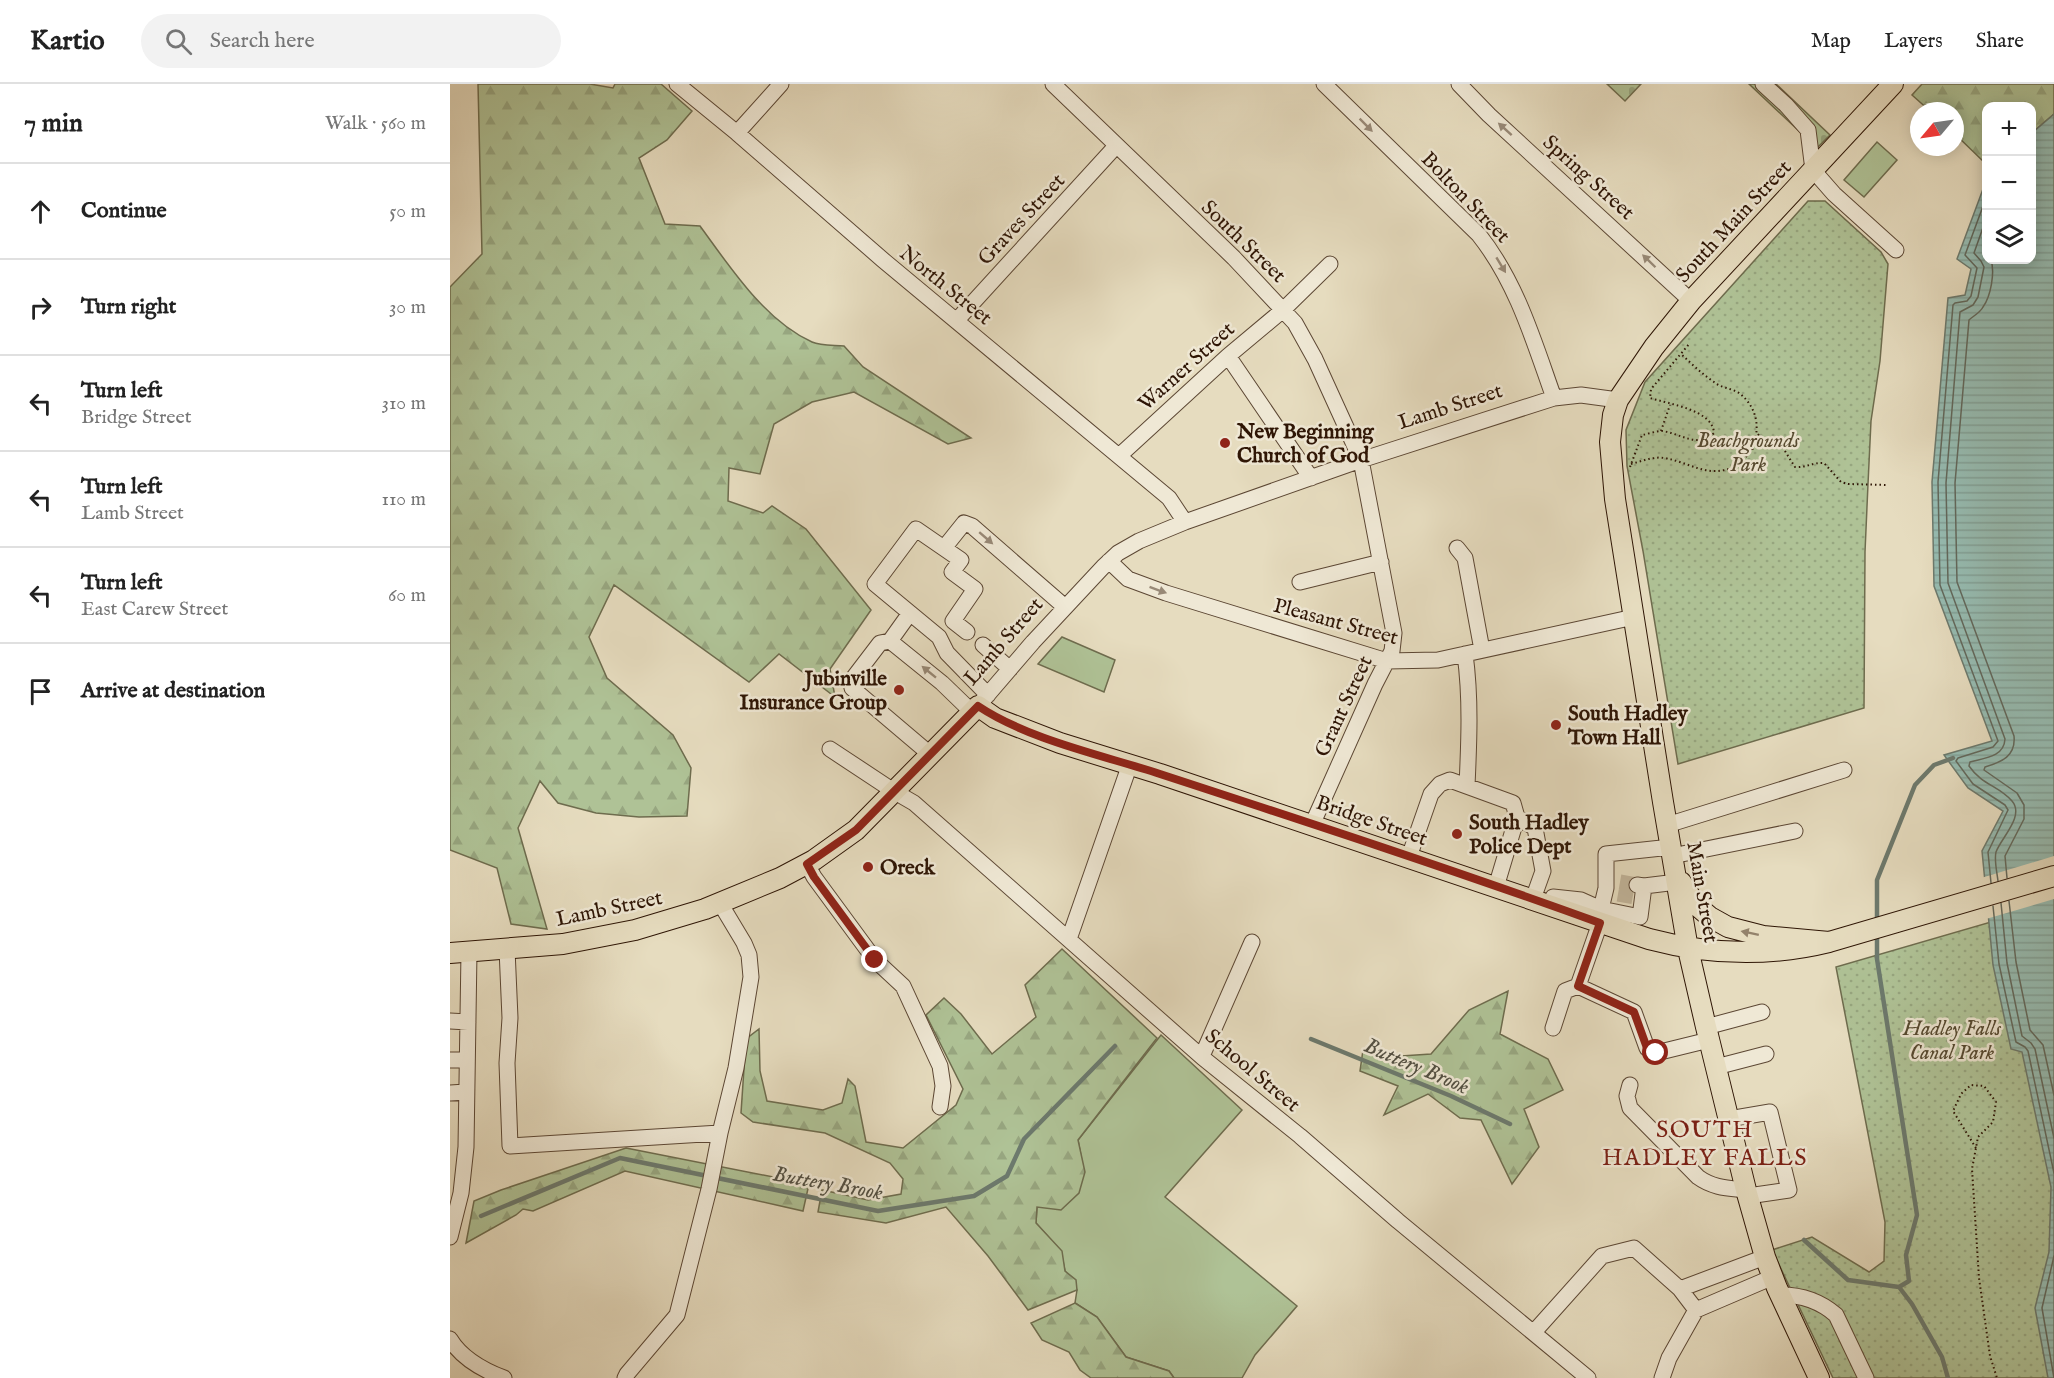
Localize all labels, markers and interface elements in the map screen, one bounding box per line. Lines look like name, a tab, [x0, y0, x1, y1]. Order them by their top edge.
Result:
search box	[141, 14, 561, 68]
text: Kartio	[30, 24, 105, 59]
icon: search	[162, 25, 195, 58]
text: Search here	[210, 27, 315, 55]
text: Map	[1811, 28, 1851, 55]
text: Layers	[1884, 28, 1943, 55]
text: Share	[1976, 28, 2024, 55]
north arrow	[1910, 102, 1964, 156]
map controls	[1982, 102, 2036, 264]
button: +	[1982, 102, 2036, 156]
text: 7 min	[24, 107, 83, 140]
text: Walk · 560 m	[325, 111, 426, 136]
one-way arrow	[1358, 118, 1373, 132]
one-way arrow	[1498, 123, 1513, 136]
street label: Spring Street	[1536, 130, 1640, 227]
street label: Bolton Street	[1414, 146, 1515, 250]
street label: South Main Street	[1670, 155, 1798, 289]
button: −	[1982, 156, 2036, 210]
street label: Graves Street	[973, 168, 1072, 272]
icon: ahead	[24, 195, 57, 228]
street label: South Street	[1195, 195, 1291, 289]
text: Continue	[81, 197, 167, 225]
text: 50 m	[389, 199, 426, 224]
button: layers	[1982, 210, 2036, 264]
street label: North Street	[893, 241, 997, 332]
one-way arrow	[1642, 255, 1657, 268]
one-way arrow	[1495, 257, 1506, 273]
icon: right	[24, 291, 57, 324]
text: Turn right	[81, 293, 176, 321]
text: 30 m	[389, 295, 426, 320]
street label: Warner Street	[1133, 317, 1241, 418]
text: Turn left	[81, 377, 163, 405]
street label: Lamb Street	[1395, 378, 1506, 437]
icon: left	[24, 387, 57, 420]
text: 310 m	[382, 391, 426, 416]
text: Bridge Street	[81, 405, 192, 430]
place label: New Beginning Church of God	[1236, 419, 1374, 470]
park label: Beachgrounds Park	[1697, 428, 1800, 479]
marker: New Beginning Church of God	[1218, 436, 1232, 450]
text: Turn left	[81, 473, 163, 501]
icon: left	[24, 483, 57, 516]
text: 110 m	[382, 487, 426, 512]
text: Lamb Street	[81, 501, 184, 526]
one-way arrow	[978, 531, 993, 544]
text: Turn left	[81, 569, 163, 597]
icon: left	[24, 579, 57, 612]
text: 60 m	[388, 583, 426, 608]
one-way arrow	[1149, 586, 1167, 596]
street label: Lamb Street	[958, 592, 1050, 692]
street label: Pleasant Street	[1270, 593, 1401, 652]
text: East Carew Street	[81, 597, 228, 622]
street label: Grant Street	[1309, 652, 1380, 762]
place label: Jubinville Insurance Group	[739, 666, 888, 717]
one-way arrow	[922, 667, 937, 679]
icon: arrive	[24, 675, 57, 708]
text: Arrive at destination	[81, 677, 265, 705]
marker: Jubinville Insurance Group	[892, 683, 906, 697]
place label: South Hadley Town Hall	[1567, 701, 1688, 752]
marker: South Hadley Town Hall	[1549, 718, 1563, 732]
street label: Bridge Street	[1312, 790, 1431, 853]
place label: South Hadley Police Dept	[1469, 810, 1589, 861]
marker: South Hadley Police Dept	[1450, 827, 1464, 841]
street label: Main Street	[1679, 839, 1724, 945]
place label: Oreck	[880, 855, 936, 882]
marker: Oreck	[861, 860, 875, 874]
street label: Lamb Street	[554, 885, 665, 934]
one-way arrow	[1740, 928, 1759, 938]
route end	[861, 946, 887, 972]
park label: Hadley Falls Canal Park	[1902, 1016, 2002, 1067]
street label: School Street	[1199, 1024, 1305, 1119]
water label: Buttery Brook	[1359, 1032, 1473, 1102]
route start	[1642, 1039, 1668, 1065]
district label: SOUTH HADLEY FALLS	[1602, 1115, 1808, 1174]
water label: Buttery Brook	[770, 1160, 885, 1207]

